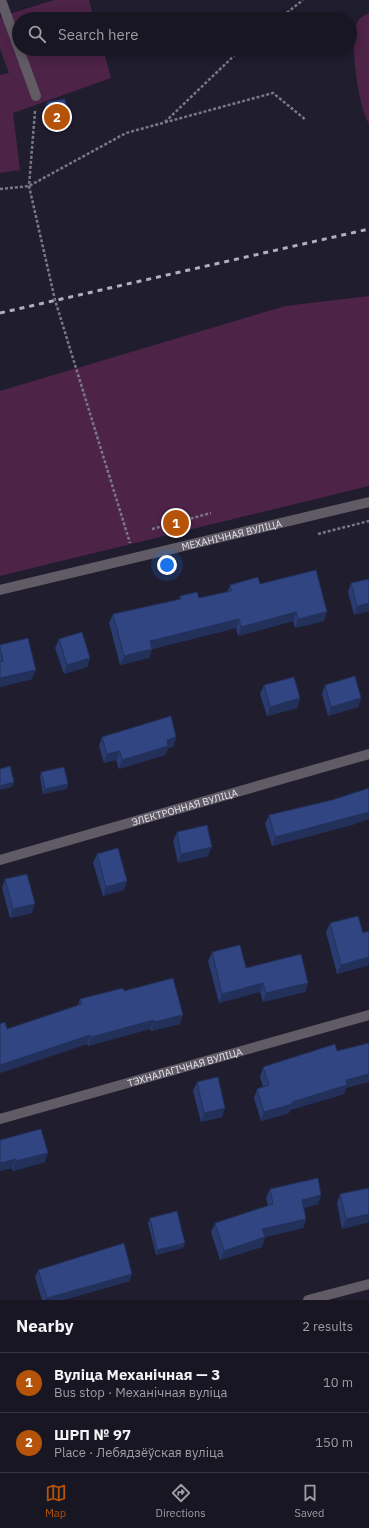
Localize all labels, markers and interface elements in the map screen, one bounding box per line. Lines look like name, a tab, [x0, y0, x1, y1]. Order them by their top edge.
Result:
search box	[12, 12, 357, 56]
icon: search	[26, 23, 48, 45]
text: Search here	[58, 25, 138, 44]
pin: 2	[44, 102, 70, 132]
pin: 1	[163, 508, 189, 538]
street label: МЕХАНІЧНАЯ ВУЛІЦА	[180, 517, 284, 554]
your location	[157, 555, 177, 575]
street label: ЭЛЕКТРОННАЯ ВУЛІЦА	[130, 786, 240, 829]
street label: ТЭХНАЛАГІЧНАЯ ВУЛІЦА	[126, 1045, 244, 1090]
text: Nearby	[16, 1315, 74, 1337]
text: 2 results	[302, 1318, 353, 1335]
text: Вуліца Механічная — 3	[54, 1365, 220, 1384]
text: 1	[25, 1374, 33, 1391]
text: 10 m	[323, 1374, 353, 1391]
text: Bus stop · Механічная вуліца	[54, 1384, 228, 1401]
text: ШРП № 97	[54, 1425, 131, 1444]
text: 2	[25, 1434, 33, 1451]
text: 150 m	[315, 1434, 353, 1451]
text: Place · Лебядзёўская вуліца	[54, 1444, 224, 1461]
tab: Map	[45, 1482, 67, 1520]
tab: Directions	[156, 1482, 206, 1520]
tab: Saved	[295, 1482, 324, 1520]

